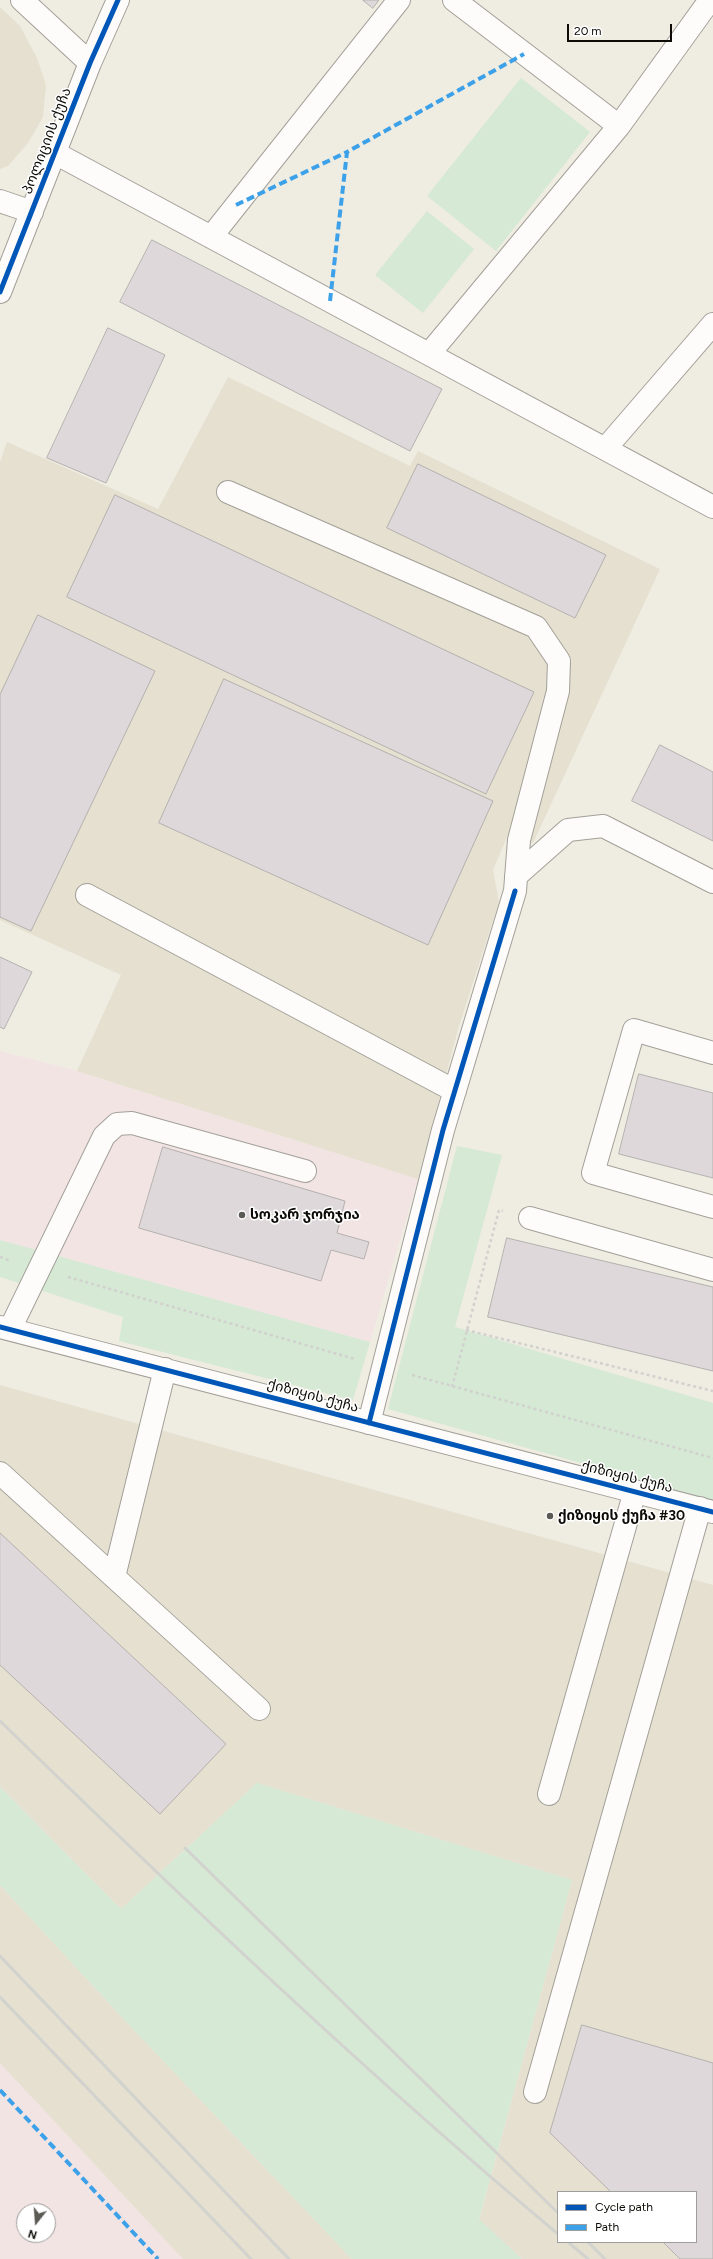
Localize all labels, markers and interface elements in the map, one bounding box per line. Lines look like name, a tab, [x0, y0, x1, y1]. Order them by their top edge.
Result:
scale bar	[569, 16, 674, 42]
text: 20 m	[574, 24, 602, 38]
street label: პოლიციის ქუჩა	[19, 85, 75, 197]
place label: სოკარ ჯორჯია	[250, 1207, 360, 1223]
marker: სოკარ ჯორჯია	[237, 1210, 247, 1220]
street label: ქიზიყის ქუჩა	[266, 1376, 360, 1416]
street label: ქიზიყის ქუჩა	[579, 1457, 675, 1497]
place label: ქიზიყის ქუჩა #30	[558, 1508, 685, 1524]
marker: ქიზიყის ქუჩა #30	[545, 1511, 555, 1521]
legend	[557, 2191, 697, 2243]
text: Cycle path	[595, 2200, 653, 2214]
north arrow	[16, 2203, 56, 2243]
text: Path	[595, 2220, 619, 2234]
text: N	[27, 2227, 39, 2241]

